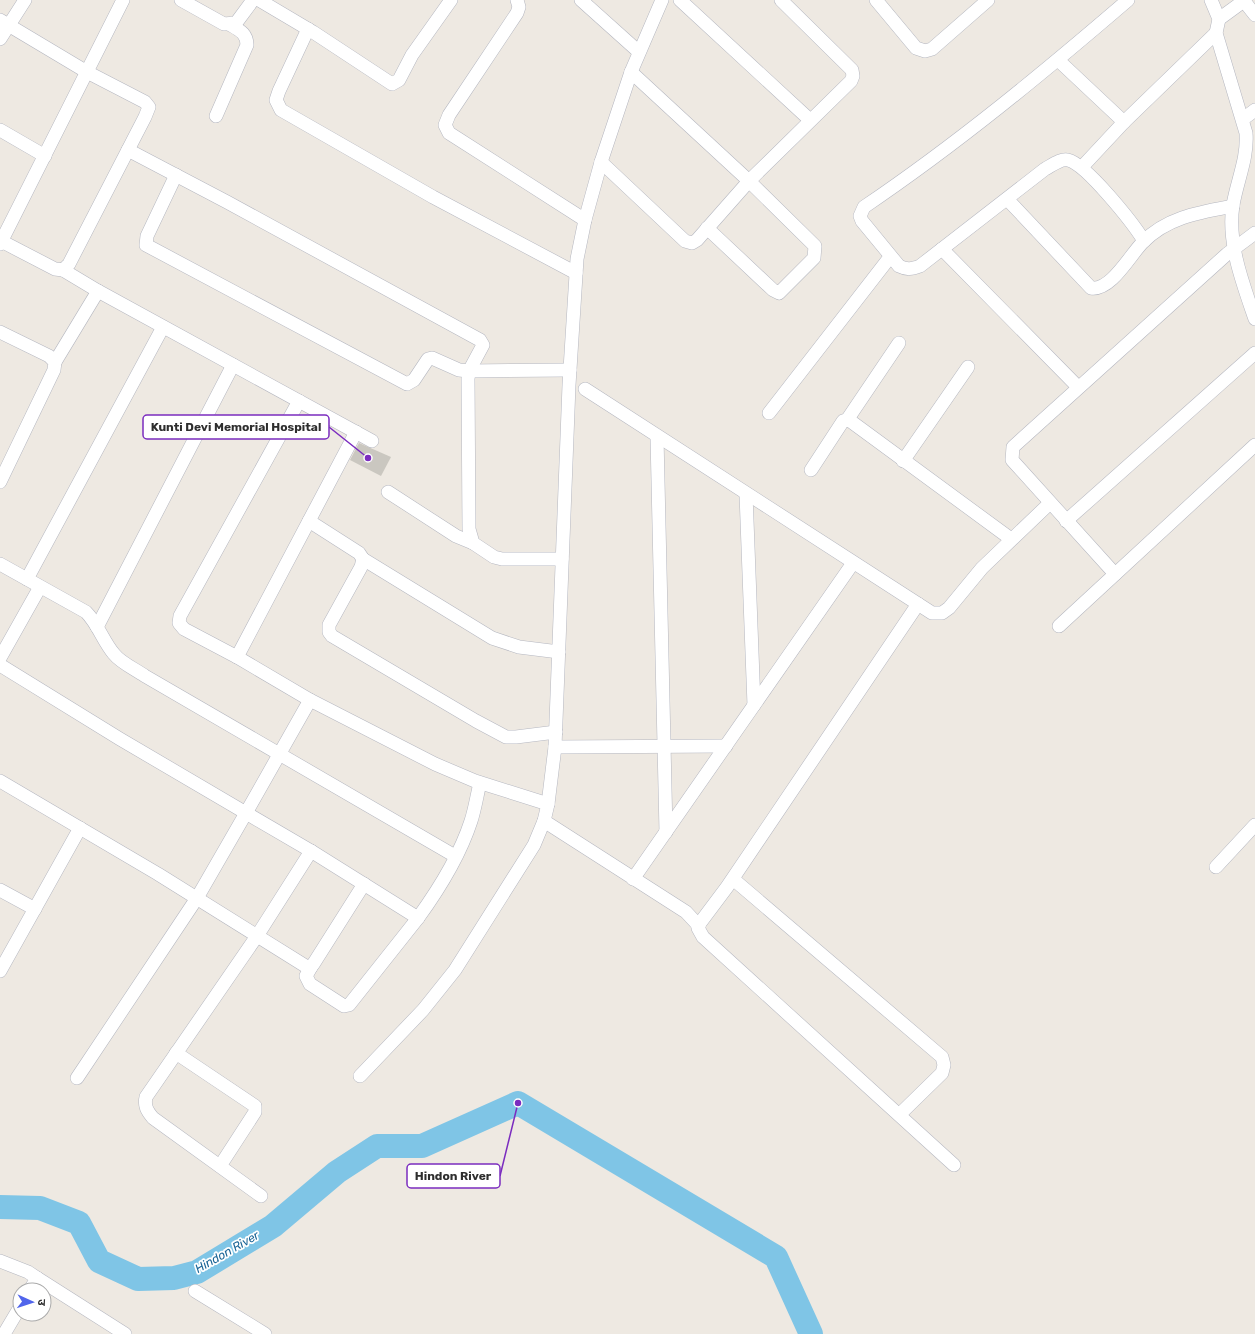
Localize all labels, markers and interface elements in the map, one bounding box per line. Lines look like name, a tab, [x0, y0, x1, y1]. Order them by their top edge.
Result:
callout: Kunti Devi Memorial Hospital	[143, 415, 329, 439]
text: Kunti Devi Memorial Hospital	[151, 420, 321, 434]
callout: Hindon River	[407, 1164, 500, 1188]
text: Hindon River	[415, 1169, 492, 1183]
water label: Hindon River	[193, 1228, 262, 1276]
north arrow	[12, 1282, 52, 1322]
text: उ	[35, 1299, 48, 1307]

